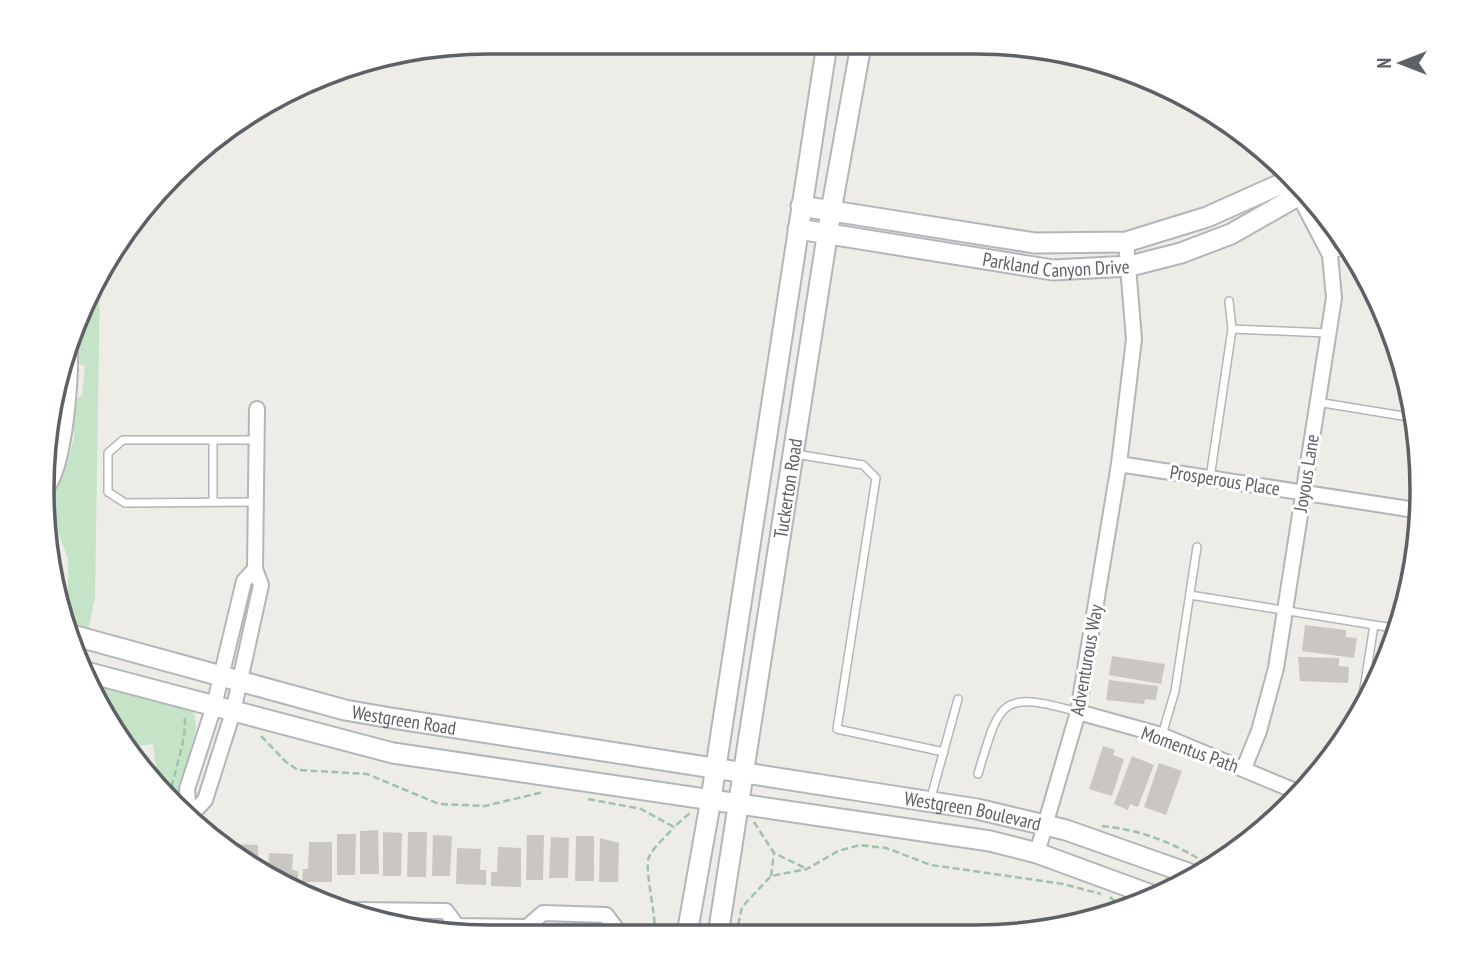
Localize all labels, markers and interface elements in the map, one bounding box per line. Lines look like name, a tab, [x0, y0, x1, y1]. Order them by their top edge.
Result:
north arrow	[1366, 28, 1436, 98]
text: N	[1372, 58, 1396, 68]
street label: Parkland Canyon Drive	[981, 247, 1130, 282]
street label: Joyous Lane	[1288, 432, 1324, 514]
street label: Tuckerton Road	[768, 437, 807, 540]
street label: Prosperous Place	[1168, 459, 1282, 501]
street label: Adventurous Way	[1064, 601, 1108, 718]
street label: Westgreen Road	[350, 699, 458, 740]
street label: Momentus Path	[1138, 720, 1242, 778]
street label: Westgreen Boulevard	[903, 786, 1044, 836]

